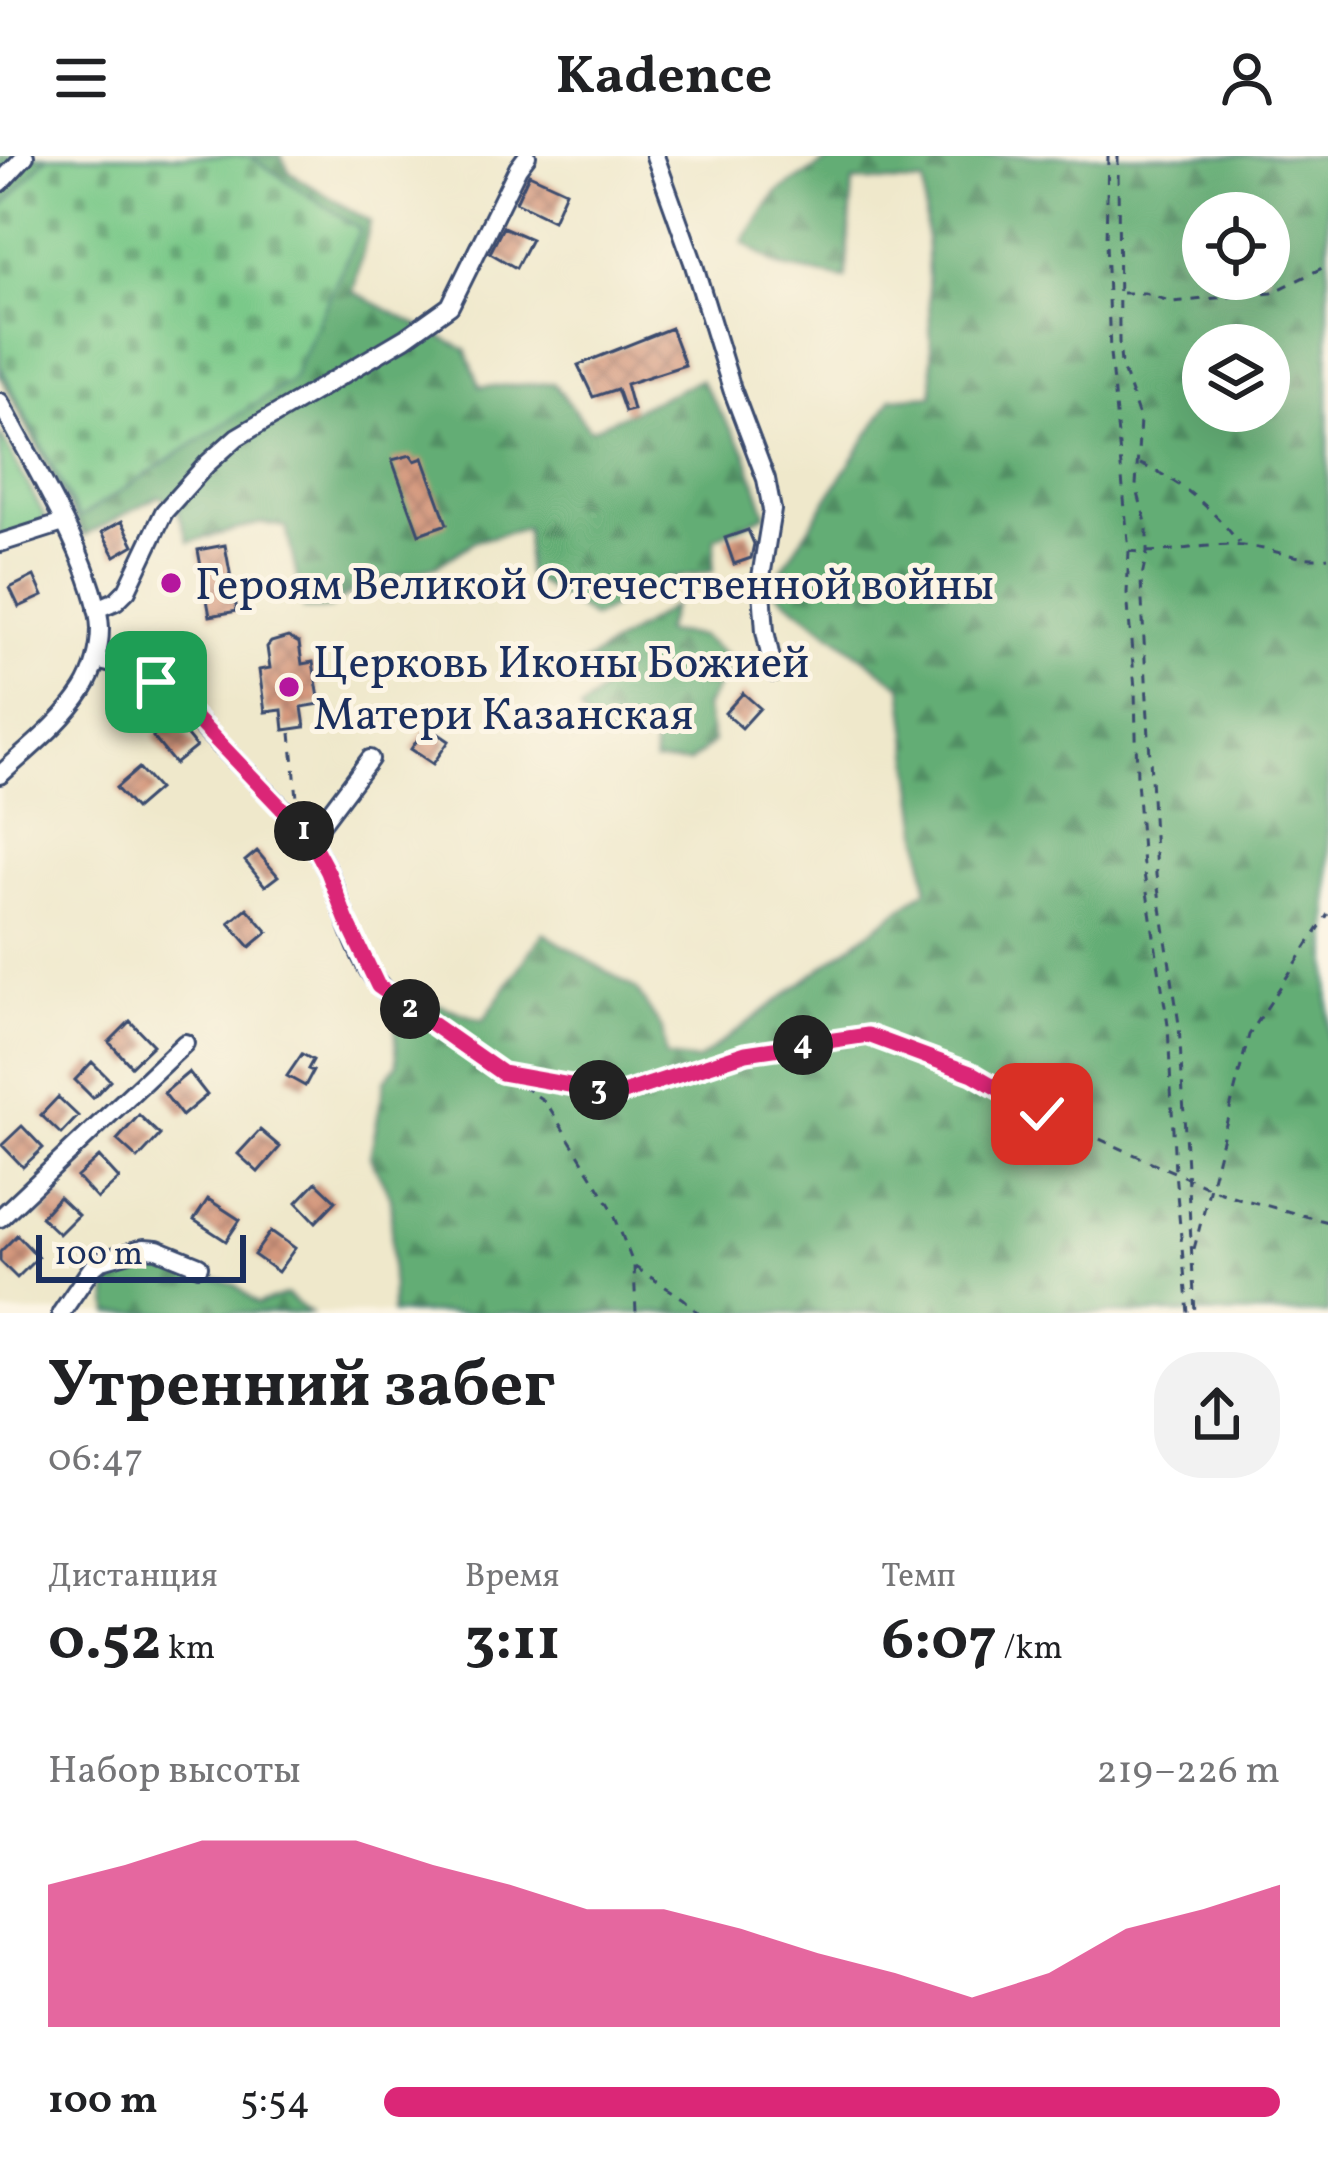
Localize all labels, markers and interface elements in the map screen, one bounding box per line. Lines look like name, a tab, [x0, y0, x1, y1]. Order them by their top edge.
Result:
text: Kadence	[556, 41, 772, 116]
icon: menu	[48, 45, 114, 111]
icon: person	[1214, 45, 1280, 111]
map controls	[1182, 192, 1290, 432]
button: locate	[1182, 192, 1290, 300]
button: layers	[1182, 324, 1290, 432]
place label: Героям Великой Отечественной войны	[195, 556, 994, 619]
marker: Героям Великой Отечественной войны	[158, 570, 184, 596]
pin	[105, 631, 207, 733]
place label: Церковь Иконы Божией Матери Казанская	[313, 634, 809, 749]
icon: arrive	[123, 649, 189, 715]
marker: Церковь Иконы Божией Матери Казанская	[276, 674, 302, 700]
pin: 1	[274, 801, 334, 861]
text: 1	[297, 808, 311, 854]
pin: 2	[380, 979, 440, 1039]
text: 2	[401, 986, 419, 1032]
pin: 4	[773, 1015, 833, 1075]
text: 4	[793, 1022, 813, 1068]
pin: 3	[569, 1060, 629, 1120]
pin	[991, 1063, 1093, 1165]
text: 3	[591, 1067, 607, 1113]
icon: check	[1009, 1081, 1075, 1147]
scale bar	[36, 1229, 246, 1282]
text: 100 m	[54, 1233, 143, 1279]
text: Утренний забег	[48, 1342, 555, 1434]
button: share	[1154, 1352, 1280, 1478]
text: 06:47	[48, 1433, 143, 1487]
text: Дистанция	[48, 1555, 218, 1601]
text: Время	[465, 1555, 560, 1601]
text: Темп	[881, 1555, 956, 1601]
text: 0.52	[48, 1601, 162, 1684]
text: 3:11	[465, 1601, 561, 1684]
text: 6:07	[881, 1601, 997, 1684]
text: km	[162, 1627, 215, 1673]
text: /km	[997, 1627, 1063, 1673]
text: Набор высоты	[48, 1745, 301, 1799]
text: 219–226 m	[1097, 1745, 1280, 1799]
text: 100 m	[48, 2075, 158, 2129]
text: 5:54	[240, 2075, 310, 2129]

